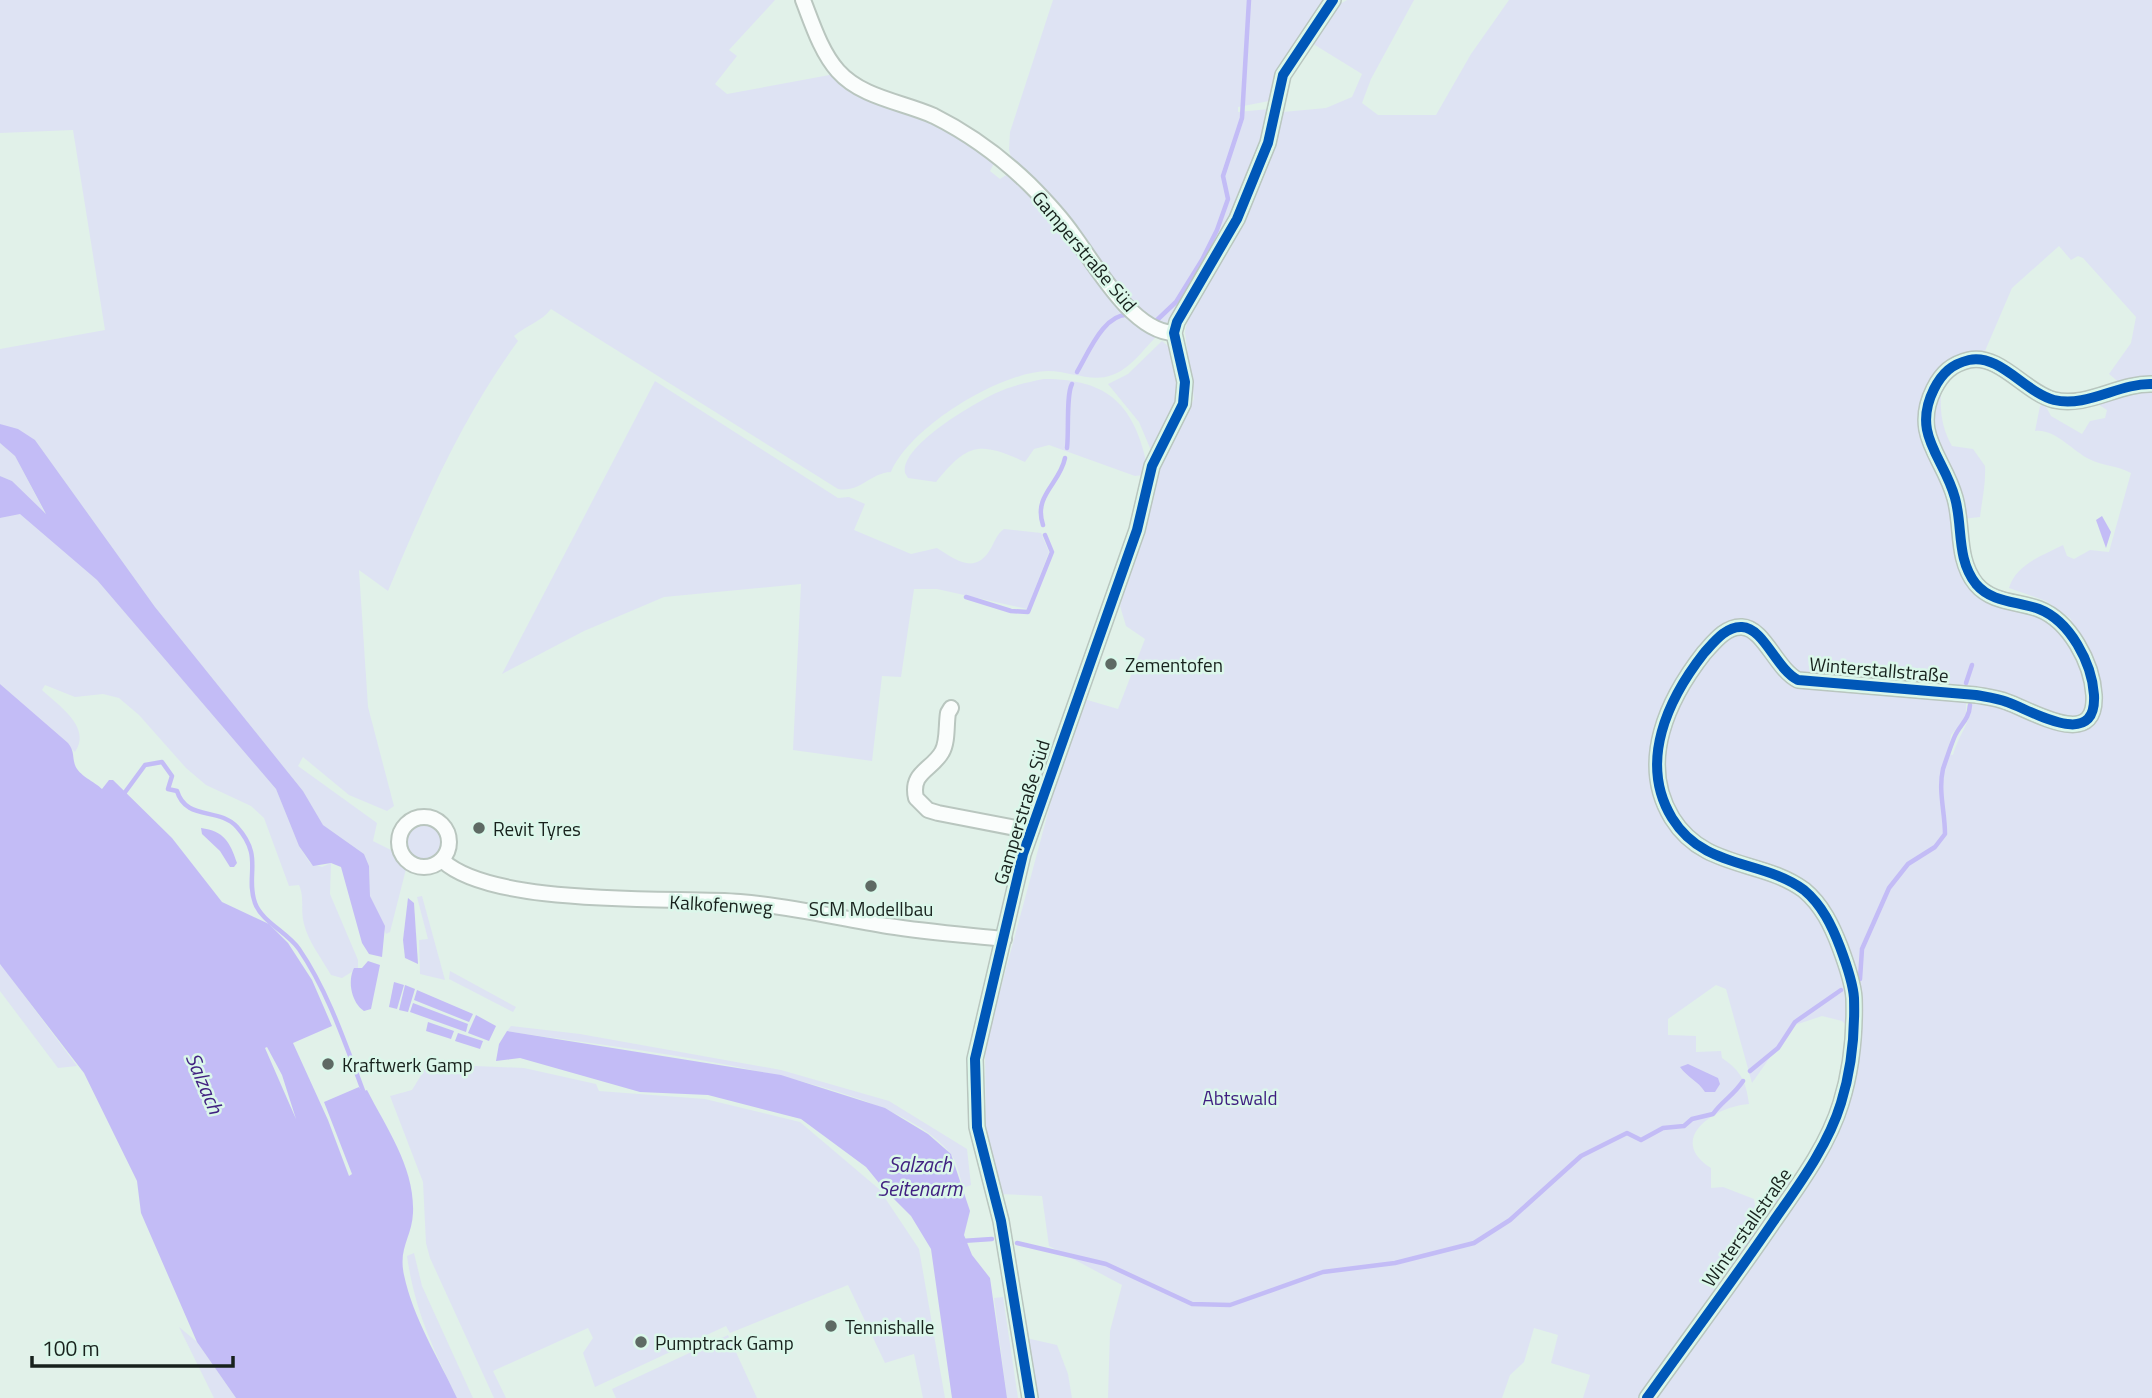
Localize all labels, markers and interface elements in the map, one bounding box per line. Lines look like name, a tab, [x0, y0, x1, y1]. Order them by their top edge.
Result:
street label: Gamperstraße Süd	[1026, 184, 1144, 318]
street label: Winterstallstraße	[1808, 648, 1950, 690]
place label: Zementofen	[1125, 650, 1223, 679]
marker: Zementofen	[1103, 656, 1119, 672]
street label: Gamperstraße Süd	[985, 736, 1057, 888]
place label: Revit Tyres	[493, 814, 581, 843]
marker: Revit Tyres	[471, 820, 487, 836]
marker: SCM Modellbau	[863, 878, 879, 894]
street label: Kalkofenweg	[669, 887, 774, 921]
place label: SCM Modellbau	[809, 894, 933, 923]
water label: Salzach	[178, 1047, 232, 1119]
place label: Kraftwerk Gamp	[342, 1050, 473, 1079]
marker: Kraftwerk Gamp	[320, 1056, 336, 1072]
park label: Abtswald	[1202, 1083, 1278, 1112]
water label: Salzach Seitenarm	[878, 1148, 963, 1204]
street label: Winterstallstraße	[1694, 1161, 1798, 1293]
place label: Tennishalle	[845, 1312, 934, 1341]
marker: Tennishalle	[823, 1318, 839, 1334]
scale bar	[32, 1324, 233, 1368]
place label: Pumptrack Gamp	[655, 1328, 794, 1357]
text: 100 m	[42, 1332, 99, 1364]
marker: Pumptrack Gamp	[633, 1334, 649, 1350]

